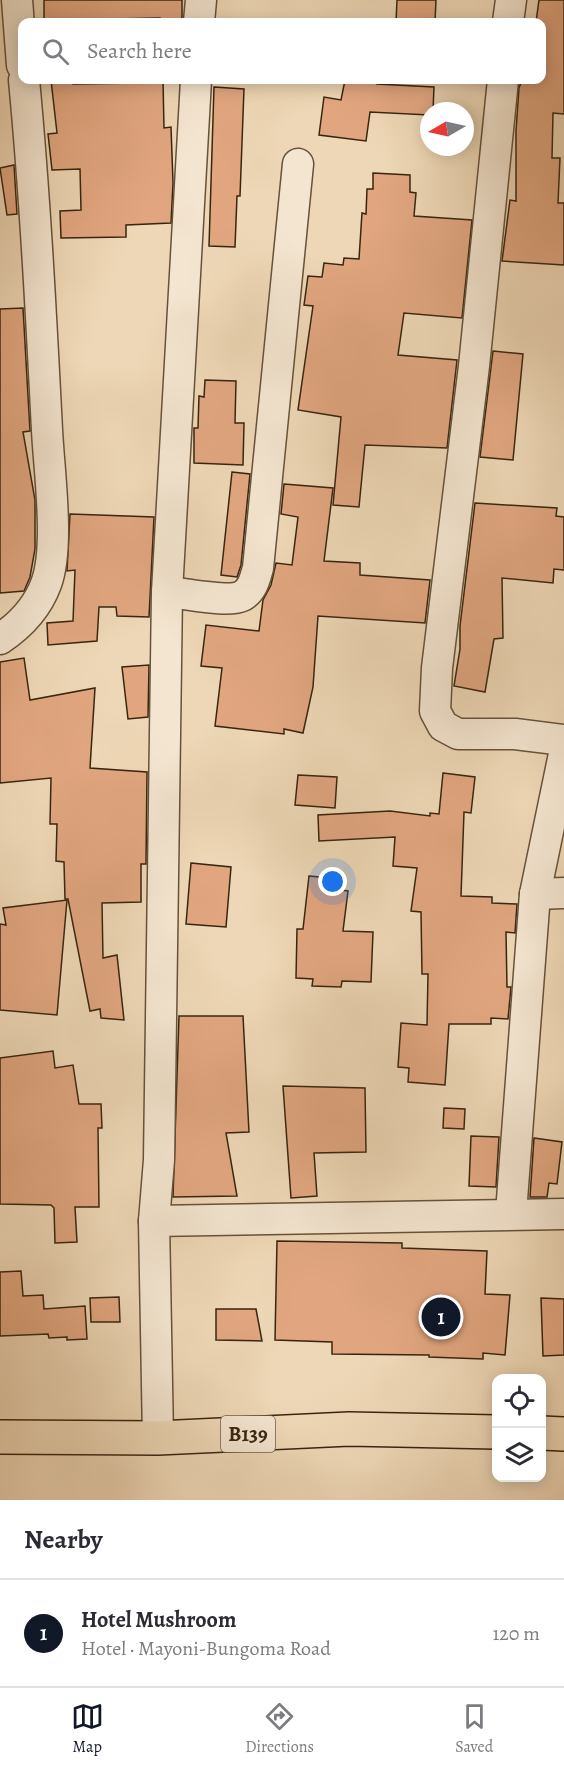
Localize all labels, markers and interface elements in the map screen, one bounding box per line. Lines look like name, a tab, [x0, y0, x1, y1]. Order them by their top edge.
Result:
search box	[18, 18, 546, 84]
icon: search	[39, 35, 72, 68]
text: Search here	[87, 36, 192, 66]
north arrow	[420, 102, 474, 156]
your location	[318, 867, 347, 896]
pin: 1	[422, 1294, 460, 1340]
map controls	[492, 1374, 546, 1482]
button: locate	[492, 1374, 546, 1428]
road number: B139	[221, 1416, 275, 1452]
button: layers	[492, 1428, 546, 1482]
text: Nearby	[24, 1522, 103, 1557]
text: Hotel Mushroom	[81, 1605, 236, 1635]
text: 1	[40, 1620, 47, 1647]
text: 120 m	[492, 1620, 540, 1647]
text: Hotel · Mayoni-Bungoma Road	[81, 1635, 331, 1662]
tab: Map	[71, 1700, 104, 1758]
tab: Directions	[245, 1700, 314, 1758]
tab: Saved	[455, 1700, 493, 1758]

